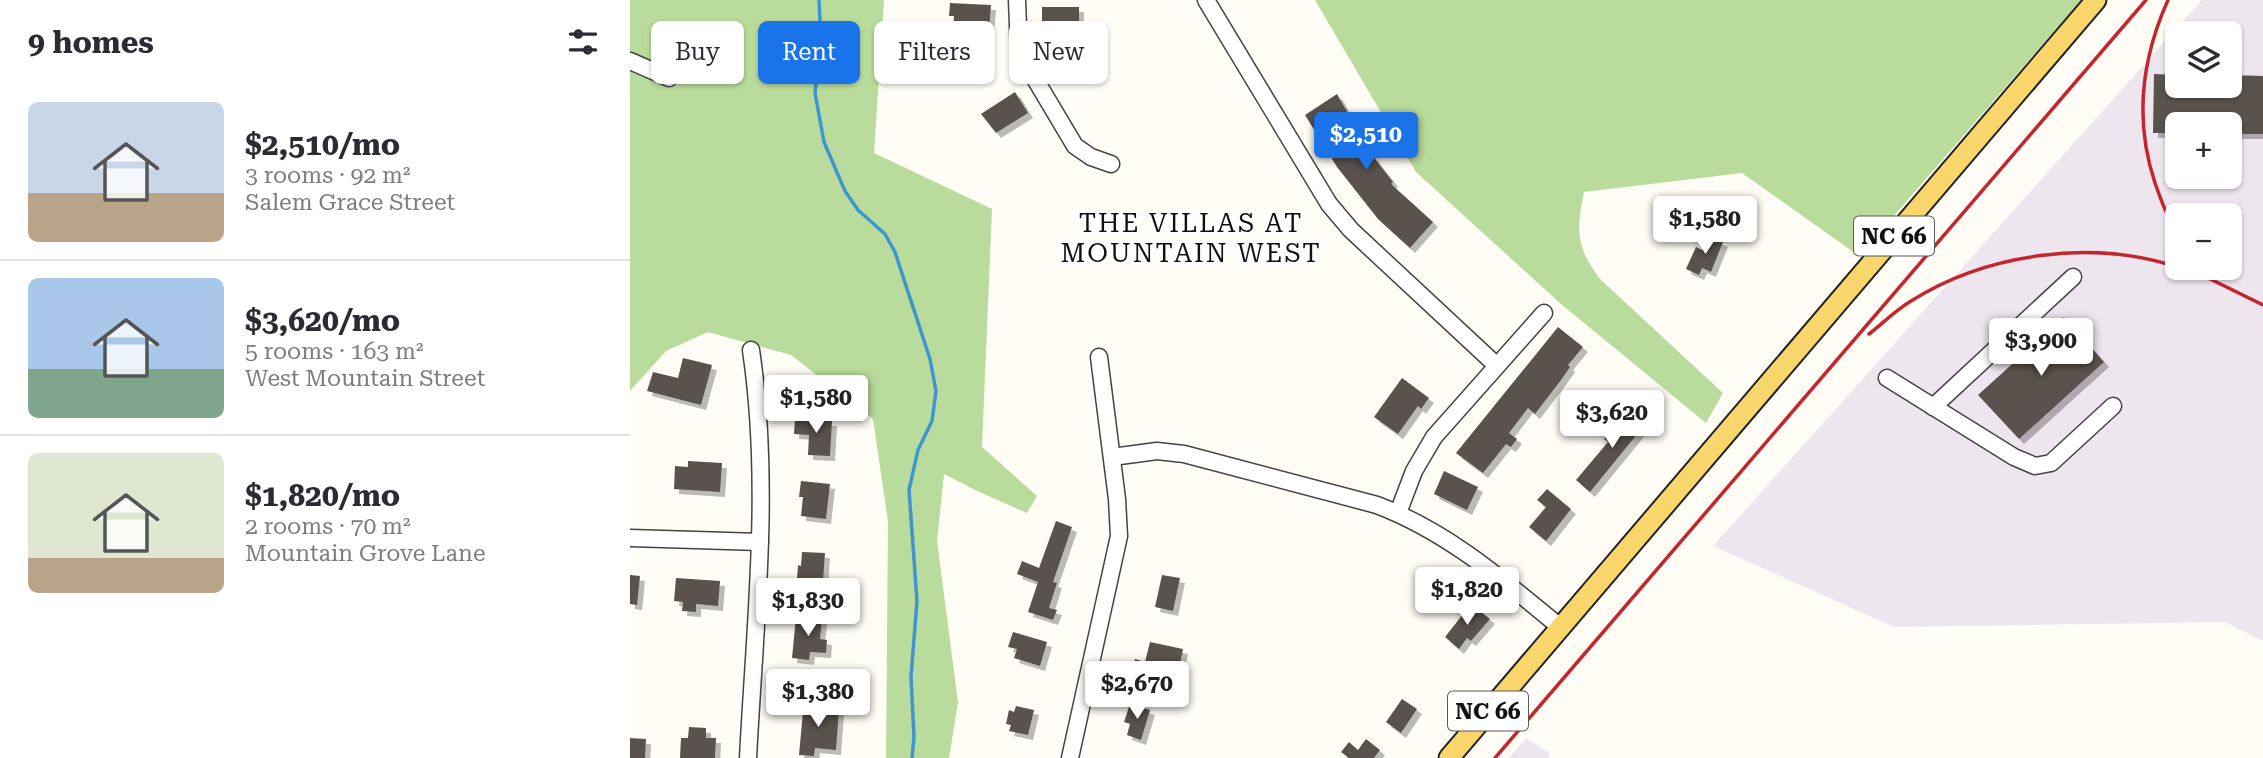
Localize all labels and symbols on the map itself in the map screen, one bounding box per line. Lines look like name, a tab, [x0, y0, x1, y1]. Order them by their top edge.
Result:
pin: $2,510	[1309, 113, 1423, 172]
pin: $1,580	[1648, 196, 1762, 256]
district label: THE VILLAS AT MOUNTAIN WEST	[1060, 208, 1322, 268]
road number: NC 66	[1854, 216, 1934, 256]
pin: $3,900	[1984, 318, 2098, 378]
pin: $1,580	[759, 376, 873, 435]
pin: $3,620	[1555, 391, 1669, 450]
pin: $1,820	[1410, 568, 1524, 627]
pin: $1,830	[751, 578, 865, 638]
pin: $2,670	[1080, 662, 1194, 721]
pin: $1,380	[761, 670, 875, 729]
road number: NC 66	[1448, 692, 1528, 730]

